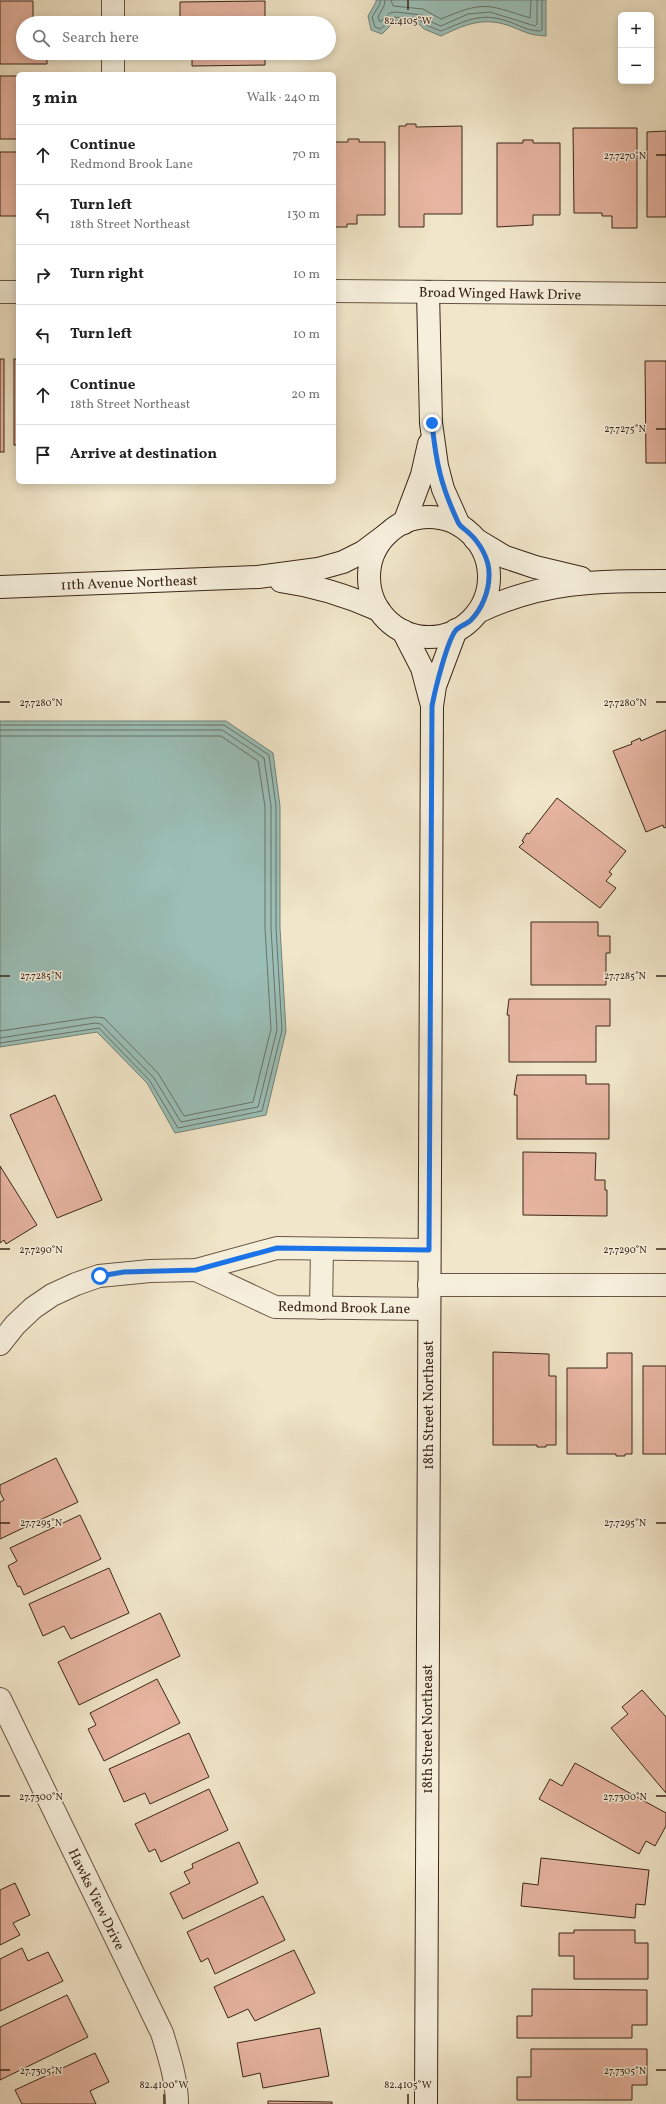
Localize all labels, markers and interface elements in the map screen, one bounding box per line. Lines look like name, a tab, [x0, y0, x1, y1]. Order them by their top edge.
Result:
map controls	[618, 12, 654, 84]
button: +	[618, 12, 654, 48]
text: 82.4105°W	[384, 14, 432, 28]
search box	[16, 16, 336, 60]
icon: search	[30, 27, 52, 49]
text: Search here	[62, 28, 139, 49]
button: −	[618, 48, 654, 84]
text: 3 min	[32, 87, 78, 110]
text: Walk · 240 m	[247, 89, 320, 107]
text: Continue	[70, 135, 135, 156]
icon: ahead	[32, 144, 54, 166]
text: 70 m	[292, 146, 320, 164]
text: 27.7270°N	[604, 149, 647, 163]
text: Redmond Brook Lane	[70, 156, 193, 174]
text: Turn left	[70, 195, 132, 216]
icon: left	[32, 204, 54, 226]
text: 130 m	[287, 206, 320, 224]
text: 18th Street Northeast	[70, 216, 190, 234]
icon: right	[32, 264, 54, 286]
text: Turn right	[70, 264, 144, 285]
text: 10 m	[293, 266, 320, 284]
street label: Broad Winged Hawk Drive	[419, 284, 582, 305]
icon: left	[32, 324, 54, 346]
text: Turn left	[70, 324, 132, 345]
text: 10 m	[293, 326, 320, 344]
text: Continue	[70, 375, 135, 396]
icon: ahead	[32, 384, 54, 406]
text: 20 m	[291, 386, 320, 404]
text: 18th Street Northeast	[70, 396, 190, 414]
route end	[423, 414, 441, 432]
text: 27.7275°N	[604, 422, 646, 436]
icon: arrive	[32, 444, 54, 466]
text: Arrive at destination	[70, 444, 217, 465]
street label: 11th Avenue Northeast	[60, 572, 198, 595]
text: 27.7280°N	[19, 696, 63, 710]
text: 27.7280°N	[603, 696, 647, 710]
text: 27.7285°N	[20, 969, 63, 983]
text: 27.7285°N	[604, 969, 647, 983]
text: 27.7290°N	[19, 1243, 63, 1257]
text: 27.7290°N	[603, 1243, 647, 1257]
route start	[91, 1267, 109, 1285]
street label: Redmond Brook Lane	[278, 1298, 411, 1319]
street label: 18th Street Northeast	[420, 1340, 439, 1470]
text: 27.7295°N	[20, 1516, 63, 1530]
text: 27.7295°N	[604, 1516, 647, 1530]
street label: 18th Street Northeast	[419, 1664, 438, 1794]
text: 27.7300°N	[19, 1790, 63, 1804]
text: 27.7300°N	[603, 1790, 647, 1804]
street label: Hawks View Drive	[63, 1846, 129, 1954]
text: 27.7305°N	[20, 2064, 63, 2078]
text: 27.7305°N	[604, 2064, 647, 2078]
text: 82.4100°W	[140, 2078, 188, 2092]
text: 82.4105°W	[384, 2078, 432, 2092]

